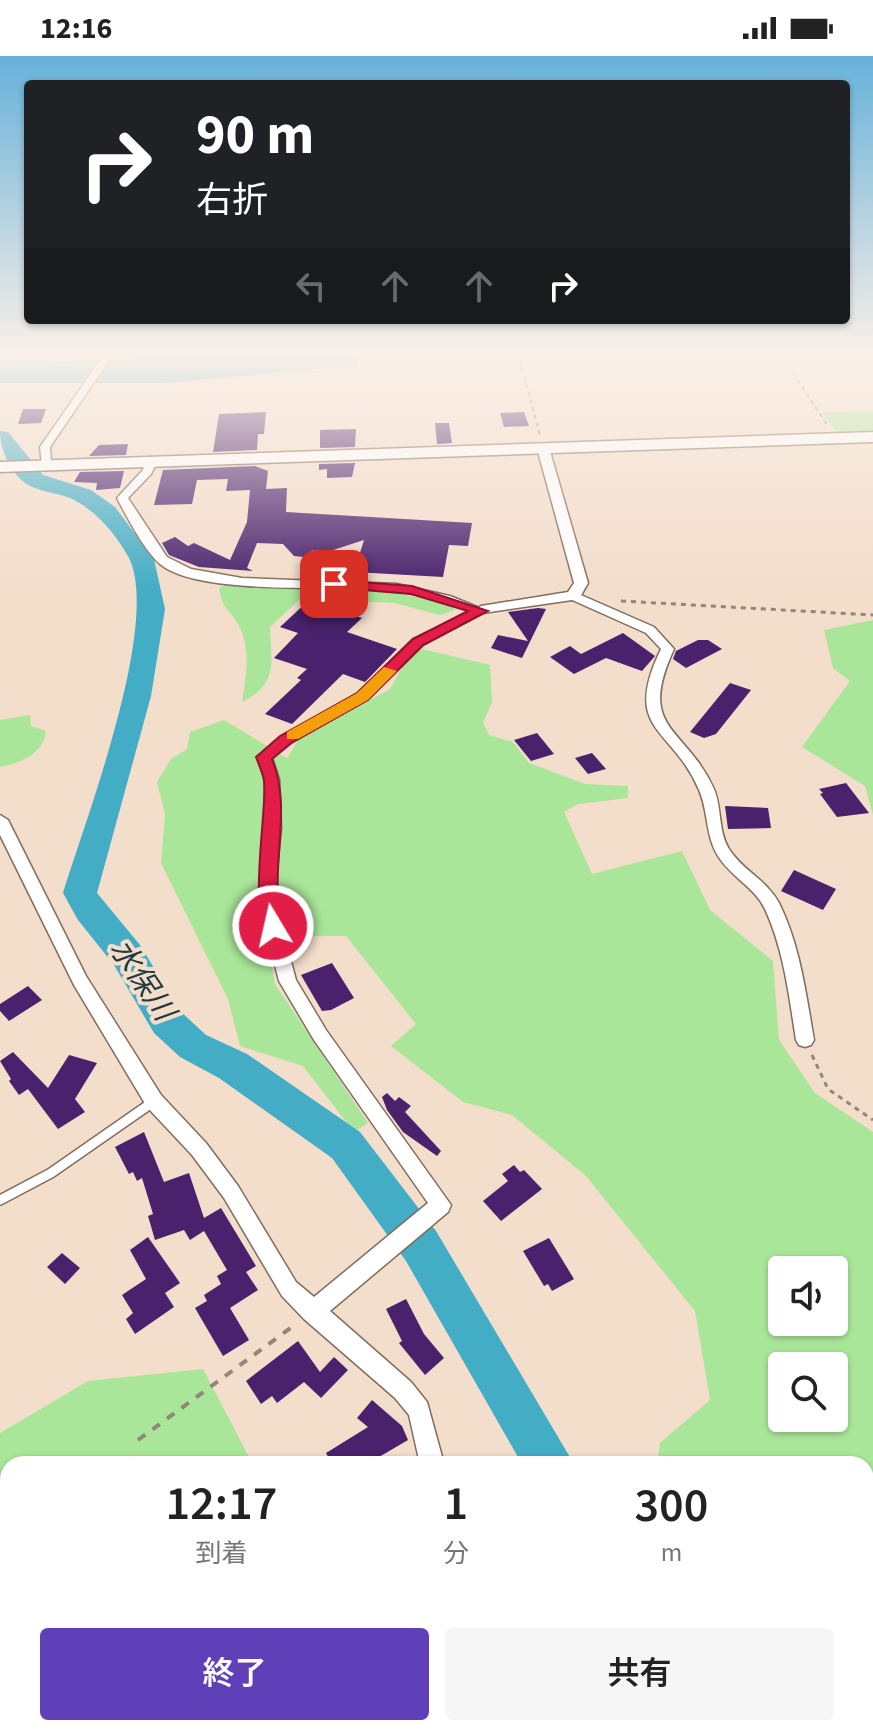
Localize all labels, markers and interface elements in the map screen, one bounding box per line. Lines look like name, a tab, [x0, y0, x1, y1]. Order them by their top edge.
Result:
text: 12:16	[40, 7, 112, 50]
text: 90 m	[196, 96, 314, 175]
icon: right	[64, 112, 168, 216]
text: 右折	[196, 175, 268, 226]
icon: left	[289, 264, 333, 308]
icon: ahead	[373, 264, 417, 308]
icon: ahead	[457, 264, 501, 308]
icon: right	[541, 264, 585, 308]
pin	[300, 550, 368, 618]
icon: arrive	[312, 562, 356, 606]
position arrow	[231, 884, 315, 968]
water label: 水保川	[99, 931, 187, 1032]
map controls	[768, 1256, 848, 1432]
button: sound	[768, 1256, 848, 1336]
button: search	[768, 1352, 848, 1432]
text: 12:17	[166, 1470, 277, 1538]
text: 1	[444, 1470, 468, 1538]
text: 300	[635, 1472, 708, 1540]
text: m	[661, 1534, 682, 1571]
text: 到着	[195, 1535, 247, 1572]
text: 分	[443, 1535, 469, 1572]
button: 終了	[40, 1628, 429, 1720]
button: 共有	[445, 1628, 834, 1720]

